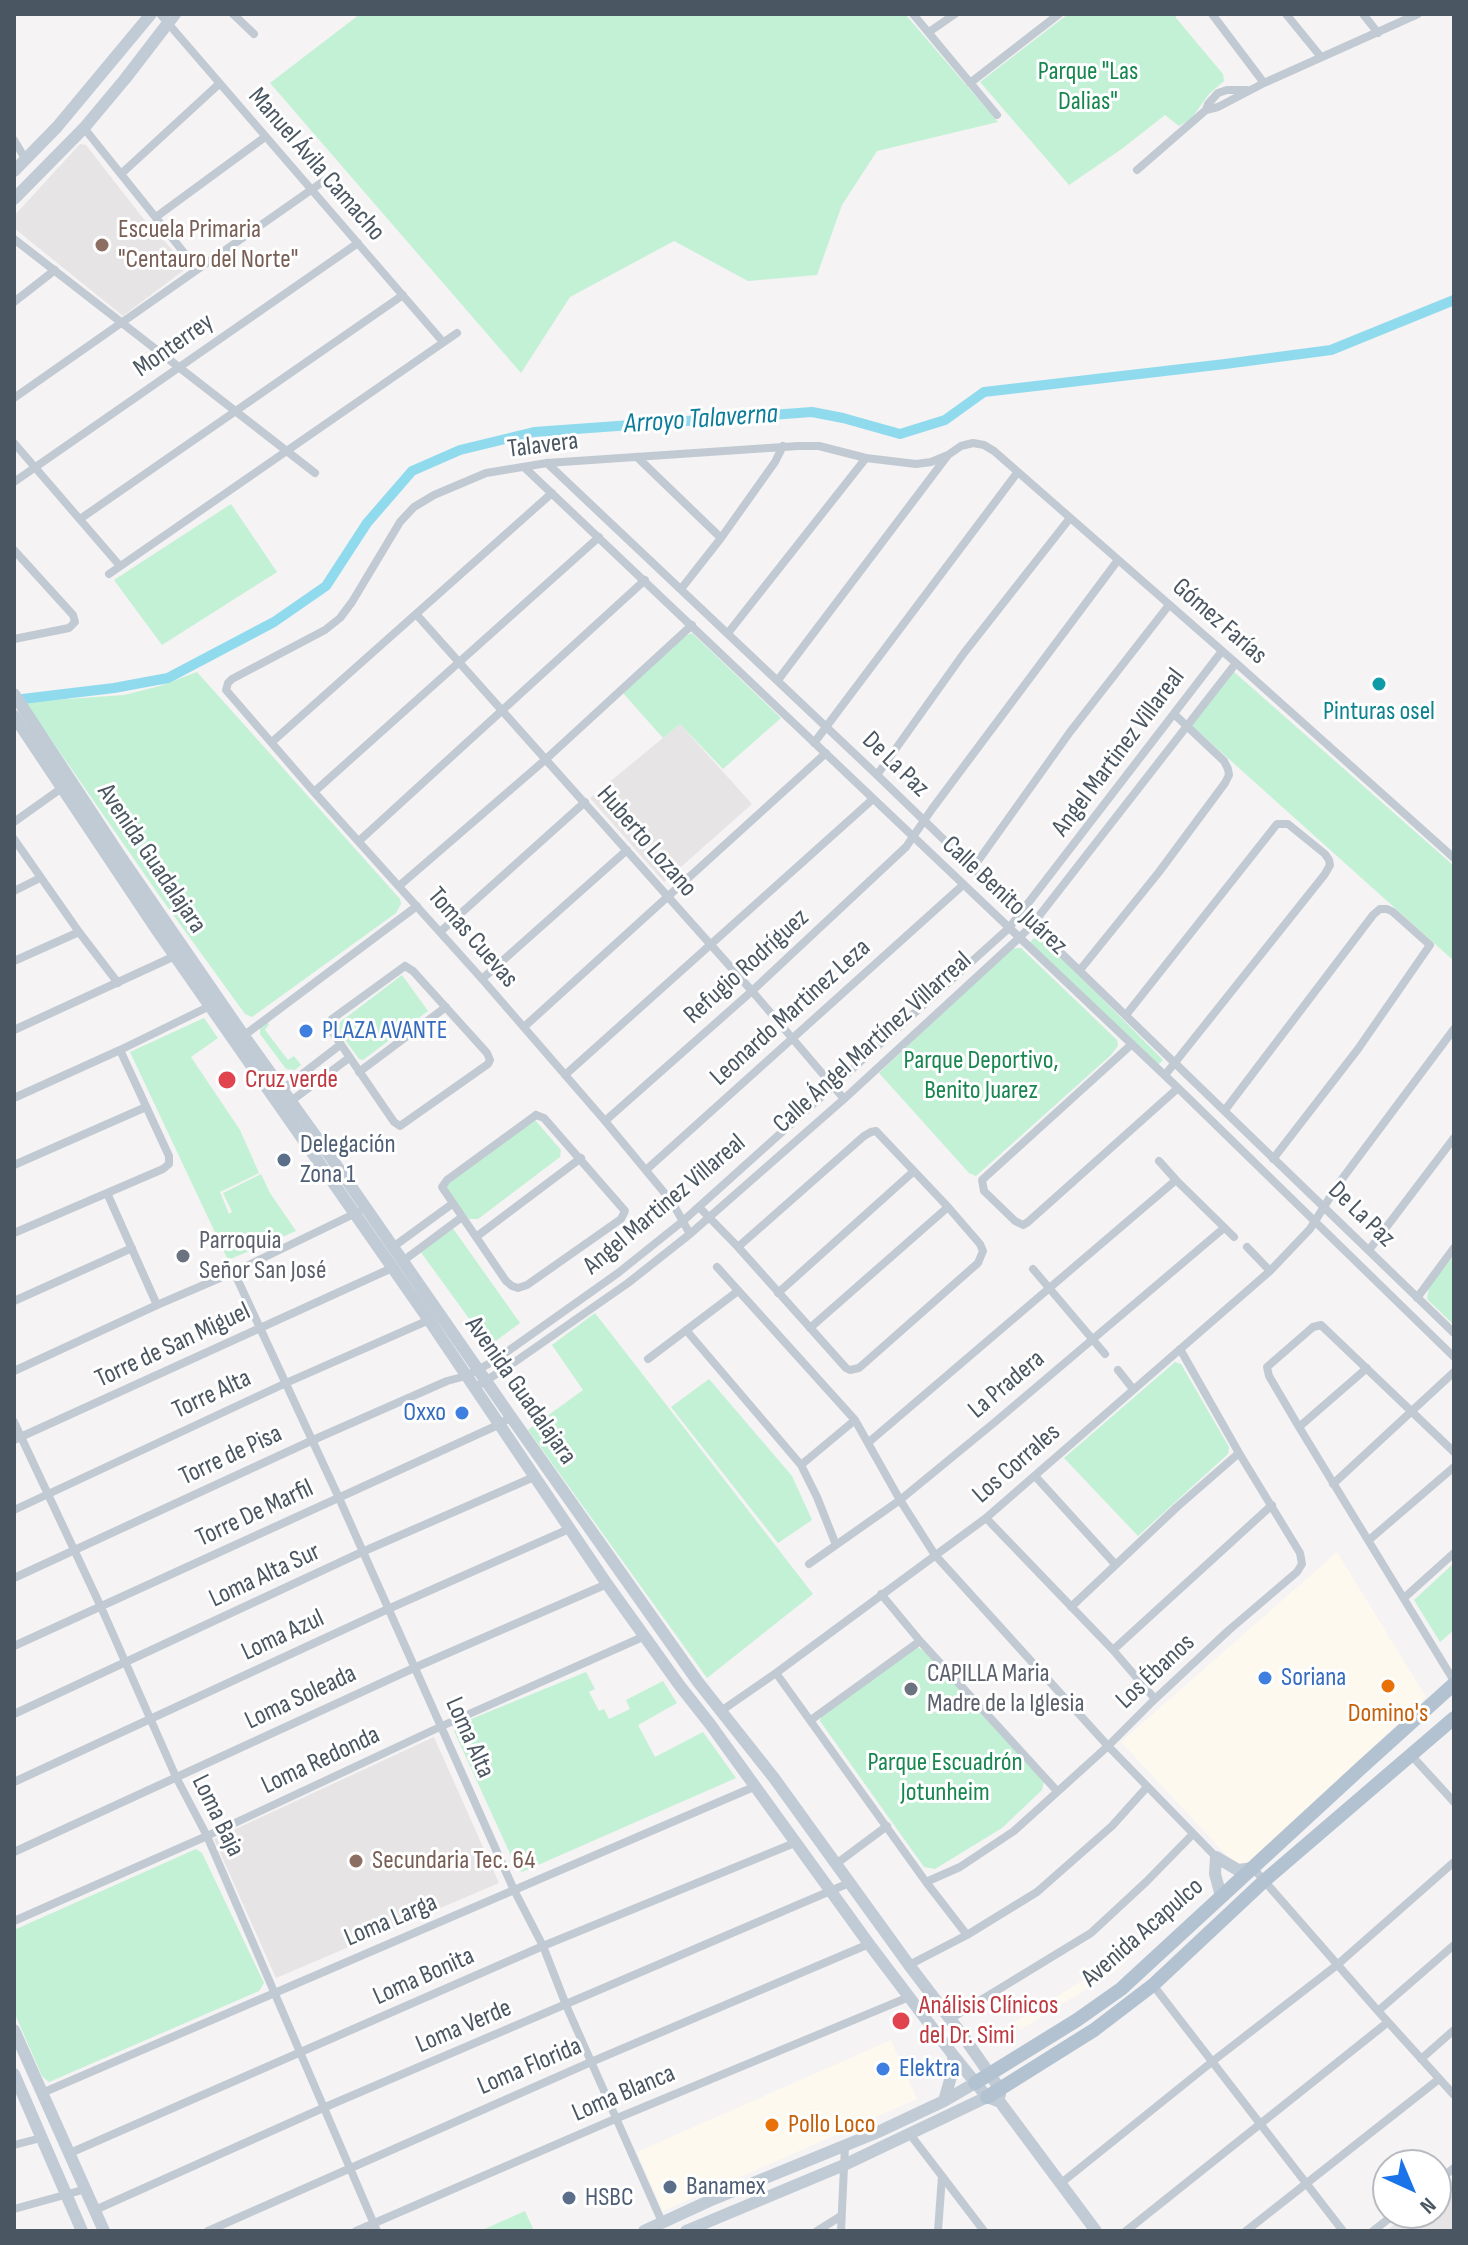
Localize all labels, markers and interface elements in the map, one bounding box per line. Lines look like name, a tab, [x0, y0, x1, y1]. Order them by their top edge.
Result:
park label: Parque "Las Dalias"	[1038, 56, 1138, 118]
street label: Manuel Ávila Camacho	[241, 82, 391, 248]
place label: Escuela Primaria "Centauro del Norte"	[118, 214, 298, 276]
marker: Escuela Primaria "Centauro del Norte"	[93, 236, 111, 254]
street label: Monterrey	[128, 307, 220, 385]
water label: Arroyo Talaverna	[623, 398, 779, 442]
street label: Talavera	[506, 426, 580, 466]
street label: Gómez Farías	[1165, 572, 1273, 672]
street label: Angel Martinez Villareal	[1046, 663, 1192, 843]
marker: Pinturas osel	[1370, 675, 1388, 693]
place label: Pinturas osel	[1323, 696, 1435, 728]
street label: De La Paz	[855, 726, 935, 804]
street label: Avenida Guadalajara	[90, 778, 212, 940]
street label: Huberto Lozano	[589, 780, 703, 904]
street label: Calle Benito Juárez	[935, 830, 1073, 962]
street label: Tomas Cuevas	[420, 882, 524, 994]
street label: Refugio Rodríguez	[678, 903, 816, 1031]
street label: Leonardo Martinez Leza	[705, 933, 877, 1093]
street label: Calle Ángel Martínez Villarreal	[767, 946, 979, 1140]
place label: PLAZA AVANTE	[322, 1015, 447, 1047]
marker: PLAZA AVANTE	[297, 1022, 315, 1040]
park label: Parque Deportivo, Benito Juarez	[904, 1045, 1058, 1106]
place label: Cruz verde	[245, 1064, 338, 1096]
marker: Cruz verde	[216, 1069, 238, 1091]
street label: Angel Martinez Villareal	[578, 1128, 752, 1282]
place label: Delegación Zona 1	[300, 1129, 396, 1190]
marker: Delegación Zona 1	[275, 1151, 293, 1169]
street label: De La Paz	[1321, 1176, 1401, 1254]
place label: Parroquia Señor San José	[199, 1225, 326, 1286]
marker: Parroquia Señor San José	[174, 1247, 192, 1265]
street label: Torre de San Miguel	[91, 1296, 255, 1396]
street label: Avenida Guadalajara	[457, 1311, 583, 1471]
street label: La Pradera	[962, 1344, 1052, 1426]
street label: Torre Alta	[168, 1363, 256, 1427]
place label: Oxxo	[403, 1397, 446, 1429]
marker: Oxxo	[453, 1404, 471, 1422]
street label: Los Corrales	[967, 1417, 1067, 1511]
street label: Torre de Pisa	[175, 1419, 287, 1493]
street label: Torre De Marfil	[192, 1473, 318, 1555]
street label: Loma Alta Sur	[205, 1537, 325, 1615]
street label: Loma Azul	[237, 1603, 329, 1669]
street label: Los Ébanos	[1110, 1628, 1202, 1716]
place label: CAPILLA Maria Madre de la Iglesia	[927, 1658, 1084, 1720]
street label: Loma Soleada	[240, 1659, 362, 1737]
place label: Soriana	[1281, 1662, 1346, 1694]
marker: Soriana	[1256, 1669, 1274, 1687]
marker: Domino's	[1379, 1677, 1397, 1695]
marker: CAPILLA Maria Madre de la Iglesia	[902, 1680, 920, 1698]
street label: Loma Alta	[437, 1693, 501, 1783]
place label: Domino's	[1348, 1698, 1428, 1730]
street label: Loma Redonda	[257, 1720, 385, 1802]
park label: Parque Escuadrón Jotunheim	[867, 1747, 1023, 1808]
street label: Loma Baja	[184, 1770, 250, 1862]
place label: Secundaria Tec. 64	[372, 1845, 535, 1877]
marker: Secundaria Tec. 64	[347, 1852, 365, 1870]
street label: Avenida Acapulco	[1076, 1872, 1210, 1994]
street label: Loma Larga	[340, 1888, 442, 1954]
street label: Loma Bonita	[369, 1941, 479, 2013]
place label: Análisis Clínicos del Dr. Simi	[919, 1990, 1058, 2052]
street label: Loma Verde	[412, 1993, 516, 2061]
marker: Análisis Clínicos del Dr. Simi	[890, 2010, 912, 2032]
street label: Loma Florida	[473, 2031, 587, 2103]
place label: Elektra	[899, 2053, 960, 2085]
street label: Loma Blanca	[568, 2058, 680, 2130]
marker: Elektra	[874, 2060, 892, 2078]
place label: Pollo Loco	[788, 2109, 876, 2141]
marker: Pollo Loco	[763, 2116, 781, 2134]
north arrow	[1372, 2149, 1452, 2229]
place label: Banamex	[686, 2171, 765, 2203]
marker: Banamex	[661, 2178, 679, 2196]
place label: HSBC	[585, 2182, 634, 2214]
marker: HSBC	[560, 2189, 578, 2207]
text: N	[1414, 2191, 1441, 2219]

